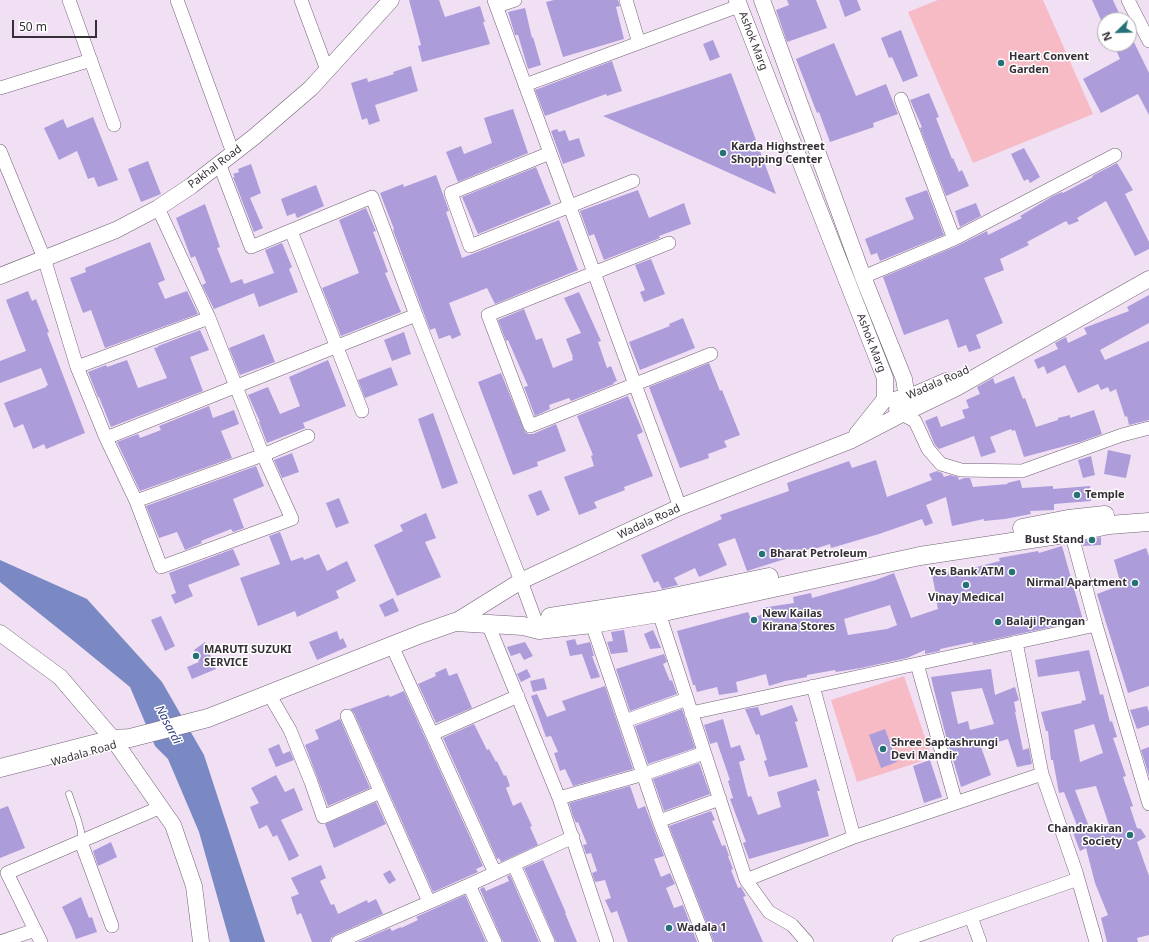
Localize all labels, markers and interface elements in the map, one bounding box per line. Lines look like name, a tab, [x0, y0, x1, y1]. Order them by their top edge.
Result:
street label: Ashok Marg	[736, 10, 770, 72]
scale bar	[14, 12, 99, 38]
north arrow	[1097, 12, 1137, 52]
text: 50 m	[19, 18, 47, 35]
text: N	[1098, 29, 1115, 44]
place label: Heart Convent Garden	[1009, 50, 1089, 76]
marker: Heart Convent Garden	[996, 58, 1006, 68]
place label: Karda Highstreet Shopping Center	[731, 140, 825, 166]
street label: Pakhal Road	[186, 143, 244, 191]
marker: Karda Highstreet Shopping Center	[718, 148, 728, 158]
street label: Ashok Marg	[854, 312, 888, 374]
street label: Wadala Road	[905, 363, 971, 403]
place label: Temple	[1085, 488, 1125, 502]
marker: Temple	[1072, 490, 1082, 500]
street label: Wadala Road	[616, 502, 682, 542]
place label: Bust Stand	[1025, 533, 1084, 547]
marker: Bust Stand	[1087, 535, 1097, 545]
place label: Bharat Petroleum	[770, 547, 867, 561]
marker: Bharat Petroleum	[757, 549, 767, 559]
place label: Yes Bank ATM	[928, 565, 1004, 579]
marker: Yes Bank ATM	[1007, 567, 1017, 577]
place label: Nirmal Apartment	[1026, 576, 1127, 590]
marker: Nirmal Apartment	[1130, 578, 1140, 588]
marker: Vinay Medical	[961, 580, 971, 590]
place label: Vinay Medical	[928, 591, 1004, 605]
place label: New Kailas Kirana Stores	[762, 607, 835, 633]
marker: New Kailas Kirana Stores	[749, 615, 759, 625]
place label: Balaji Prangan	[1006, 615, 1085, 629]
marker: Balaji Prangan	[993, 617, 1003, 627]
place label: MARUTI SUZUKI SERVICE	[204, 643, 292, 669]
marker: MARUTI SUZUKI SERVICE	[191, 651, 201, 661]
water label: Nasardi	[152, 703, 184, 747]
place label: Shree Saptashrungi Devi Mandir	[891, 736, 998, 762]
street label: Wadala Road	[50, 738, 118, 770]
marker: Shree Saptashrungi Devi Mandir	[878, 744, 888, 754]
place label: Chandrakiran Society	[1047, 822, 1122, 848]
marker: Chandrakiran Society	[1125, 830, 1135, 840]
place label: Wadala 1	[677, 921, 727, 935]
marker: Wadala 1	[664, 923, 674, 933]

